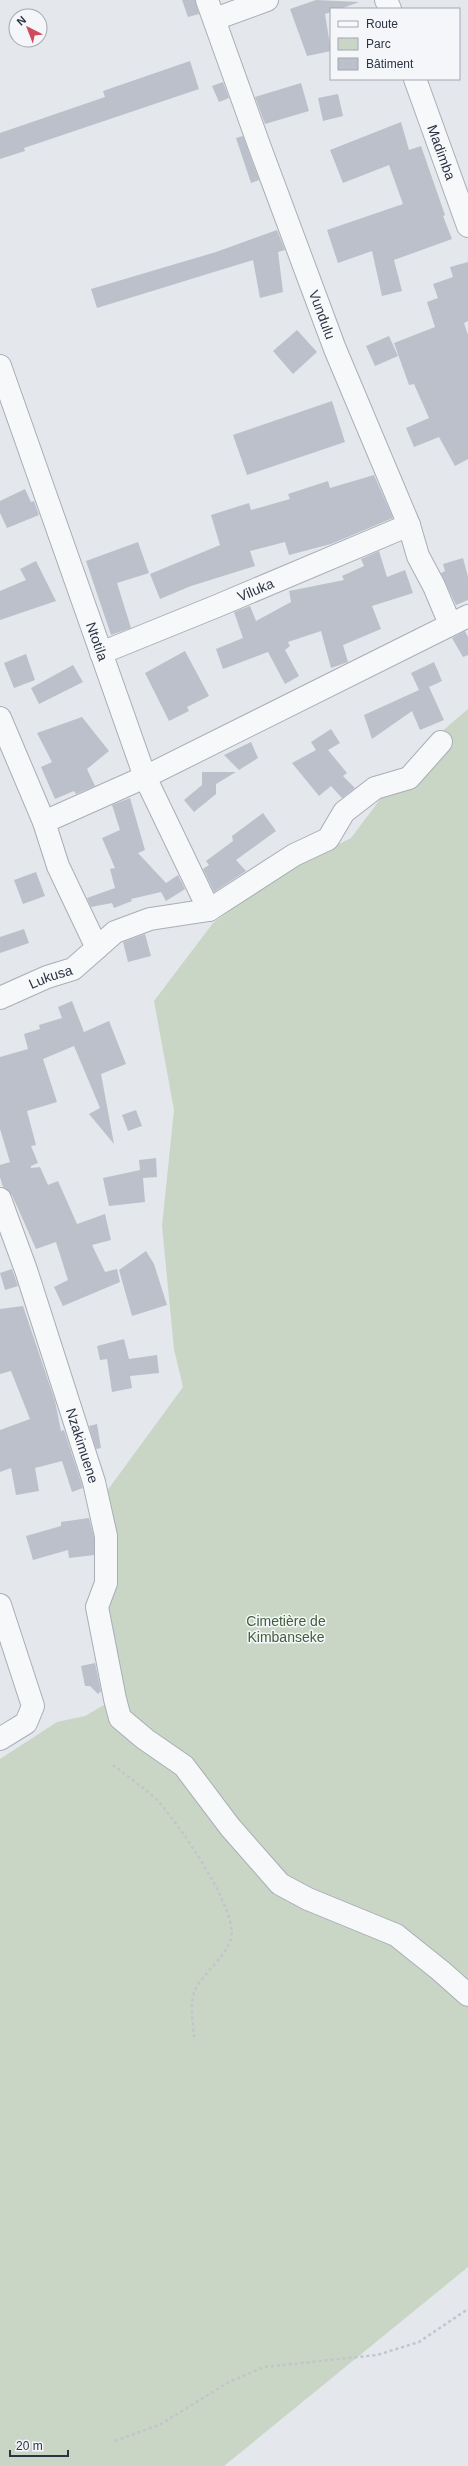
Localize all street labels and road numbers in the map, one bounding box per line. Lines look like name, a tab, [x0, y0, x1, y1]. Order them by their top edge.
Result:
street label: Madimba	[424, 123, 459, 182]
street label: Vundulu	[306, 288, 339, 341]
street label: Viluka	[235, 575, 276, 604]
street label: Ntotila	[83, 620, 111, 663]
street label: Lukusa	[26, 962, 75, 992]
street label: Nzakimuene	[63, 1406, 102, 1485]

